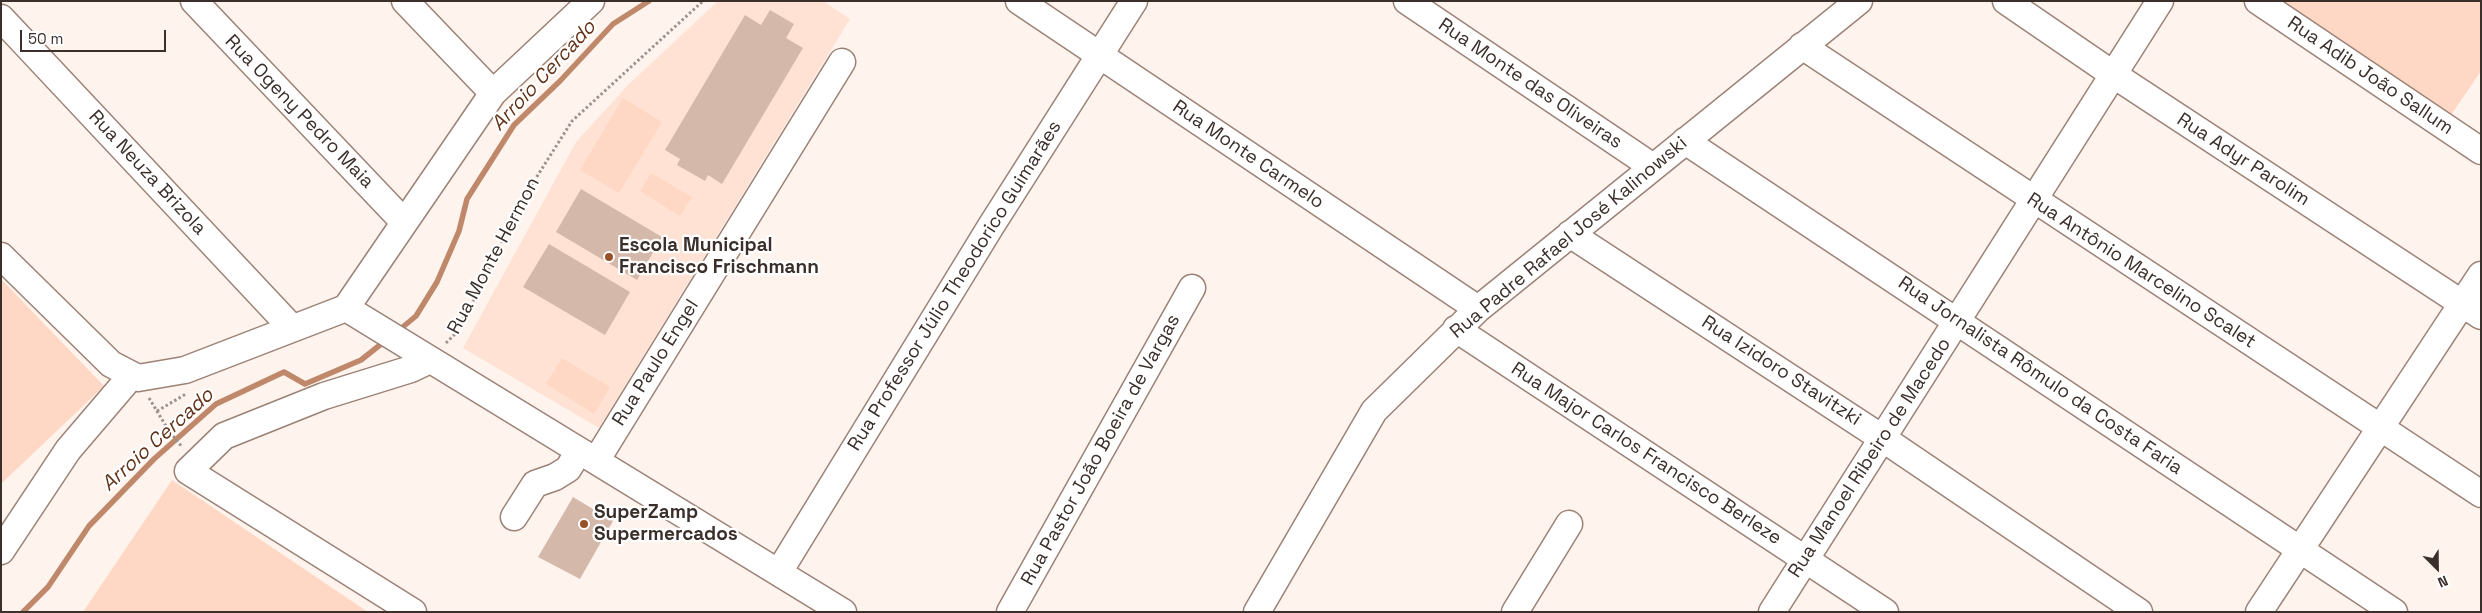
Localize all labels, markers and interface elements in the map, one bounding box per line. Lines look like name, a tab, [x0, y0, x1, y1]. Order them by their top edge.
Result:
street label: Rua Adib João Sallum	[2283, 12, 2457, 140]
street label: Rua Monte das Oliveiras	[1434, 14, 1626, 154]
water label: Arroio Cercado	[487, 16, 601, 136]
scale bar	[22, 20, 169, 52]
text: 50 m	[28, 29, 63, 48]
street label: Rua Ogeny Pedro Maia	[220, 31, 378, 193]
street label: Rua Monte Carmelo	[1168, 96, 1328, 214]
street label: Rua Neuza Brizola	[83, 106, 211, 240]
street label: Rua Adyr Parolim	[2172, 109, 2314, 211]
street label: Rua Professor Júlio Theodorico Guimarães	[843, 117, 1067, 455]
street label: Rua Padre Rafael José Kalinowski	[1446, 132, 1692, 344]
street label: Rua Monte Hermon	[443, 174, 545, 338]
street label: Rua Antônio Marcelino Scalet	[2022, 188, 2260, 354]
place label: Escola Municipal Francisco Frischmann	[619, 235, 819, 279]
marker: Escola Municipal Francisco Frischmann	[603, 251, 615, 263]
street label: Rua Jornalista Rômulo da Costa Faria	[1893, 272, 2187, 480]
street label: Rua Paulo Engel	[608, 296, 704, 430]
street label: Rua Pastor João Boeira de Vargas	[1017, 310, 1185, 590]
street label: Rua Izidoro Stavitzki	[1697, 311, 1865, 431]
street label: Rua Manoel Ribeiro de Macedo	[1784, 334, 1956, 582]
street label: Rua Major Carlos Francisco Berleze	[1507, 358, 1785, 550]
water label: Arroio Cercado	[97, 383, 219, 497]
place label: SuperZamp Supermercados	[594, 502, 738, 546]
marker: SuperZamp Supermercados	[578, 518, 590, 530]
north arrow	[2412, 543, 2462, 593]
text: N	[2435, 572, 2451, 592]

